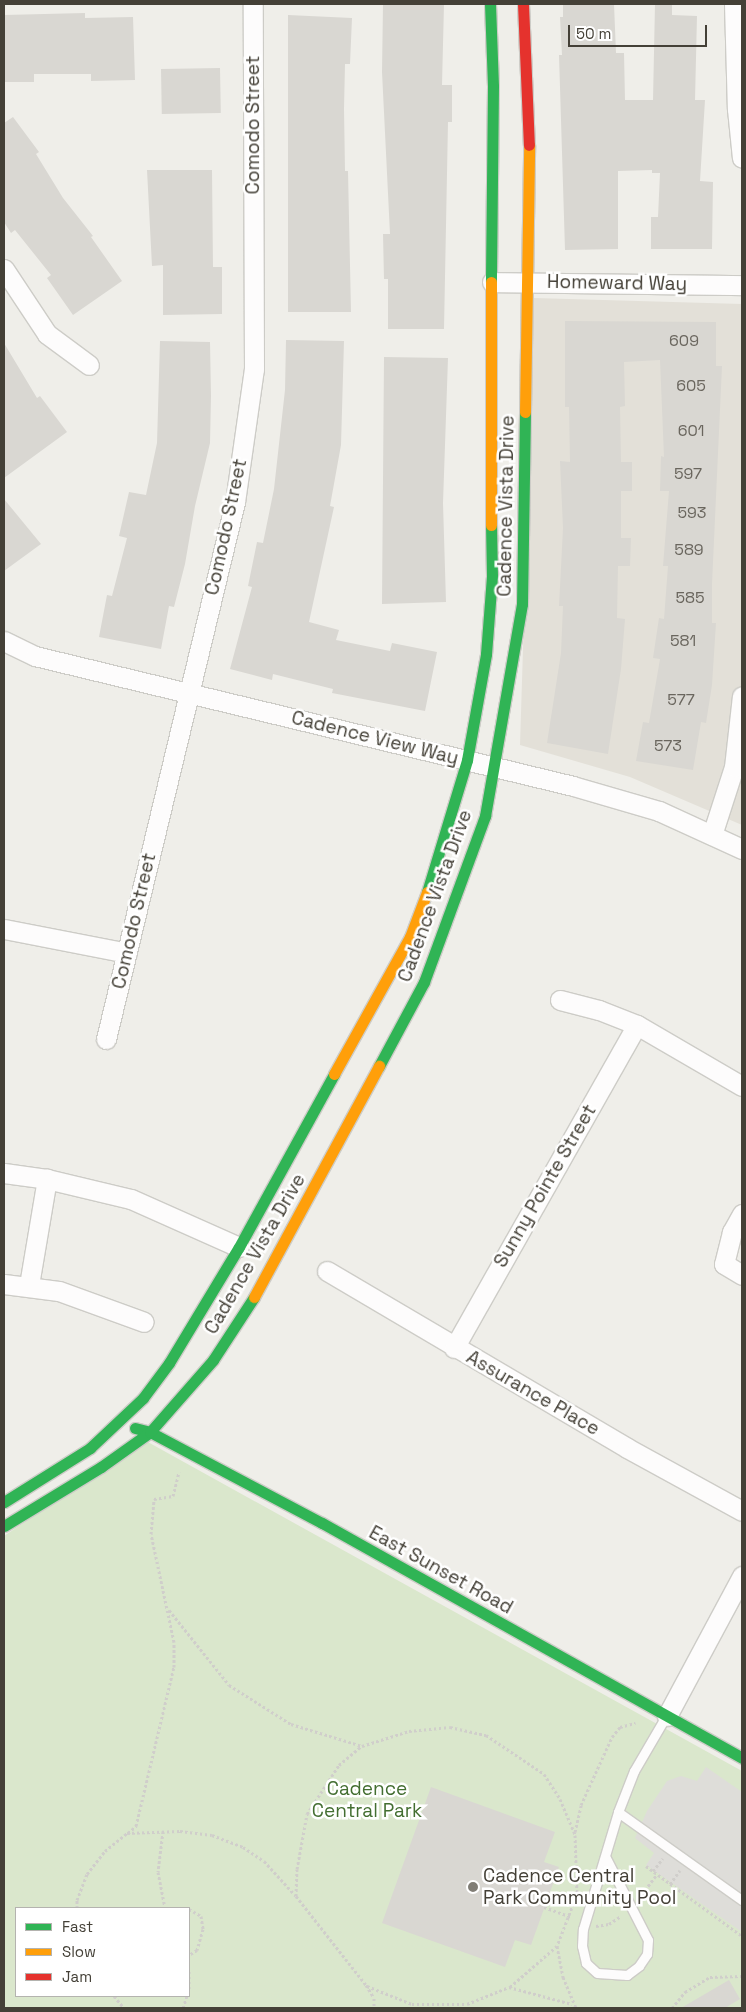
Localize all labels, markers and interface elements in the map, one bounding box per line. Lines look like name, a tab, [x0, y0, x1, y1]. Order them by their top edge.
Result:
scale bar	[571, 15, 710, 47]
text: 50 m	[576, 24, 611, 43]
street label: Comodo Street	[242, 56, 264, 194]
street label: Homeward Way	[547, 270, 687, 296]
house number: 609	[669, 331, 699, 351]
house number: 605	[676, 376, 706, 396]
street label: Cadence Vista Drive	[493, 415, 519, 597]
house number: 601	[678, 421, 704, 441]
street label: Comodo Street	[200, 457, 252, 597]
house number: 597	[674, 464, 702, 484]
house number: 593	[677, 503, 707, 523]
house number: 589	[674, 540, 704, 560]
house number: 585	[675, 588, 705, 608]
house number: 581	[670, 631, 696, 651]
house number: 577	[667, 690, 695, 710]
street label: Cadence View Way	[289, 706, 461, 770]
house number: 573	[654, 736, 682, 756]
street label: Cadence Vista Drive	[393, 807, 477, 985]
street label: Comodo Street	[107, 851, 161, 991]
street label: Sunny Pointe Street	[489, 1100, 601, 1272]
street label: Cadence Vista Drive	[200, 1170, 310, 1338]
street label: Assurance Place	[462, 1346, 604, 1440]
street label: East Sunset Road	[365, 1521, 517, 1619]
park label: Cadence Central Park	[312, 1778, 422, 1822]
place label: Cadence Central Park Community Pool	[483, 1865, 676, 1909]
marker: Cadence Central Park Community Pool	[467, 1881, 479, 1893]
legend	[15, 1907, 190, 1997]
text: Fast	[62, 1917, 93, 1936]
text: Slow	[62, 1942, 96, 1961]
text: Jam	[62, 1967, 92, 1986]

